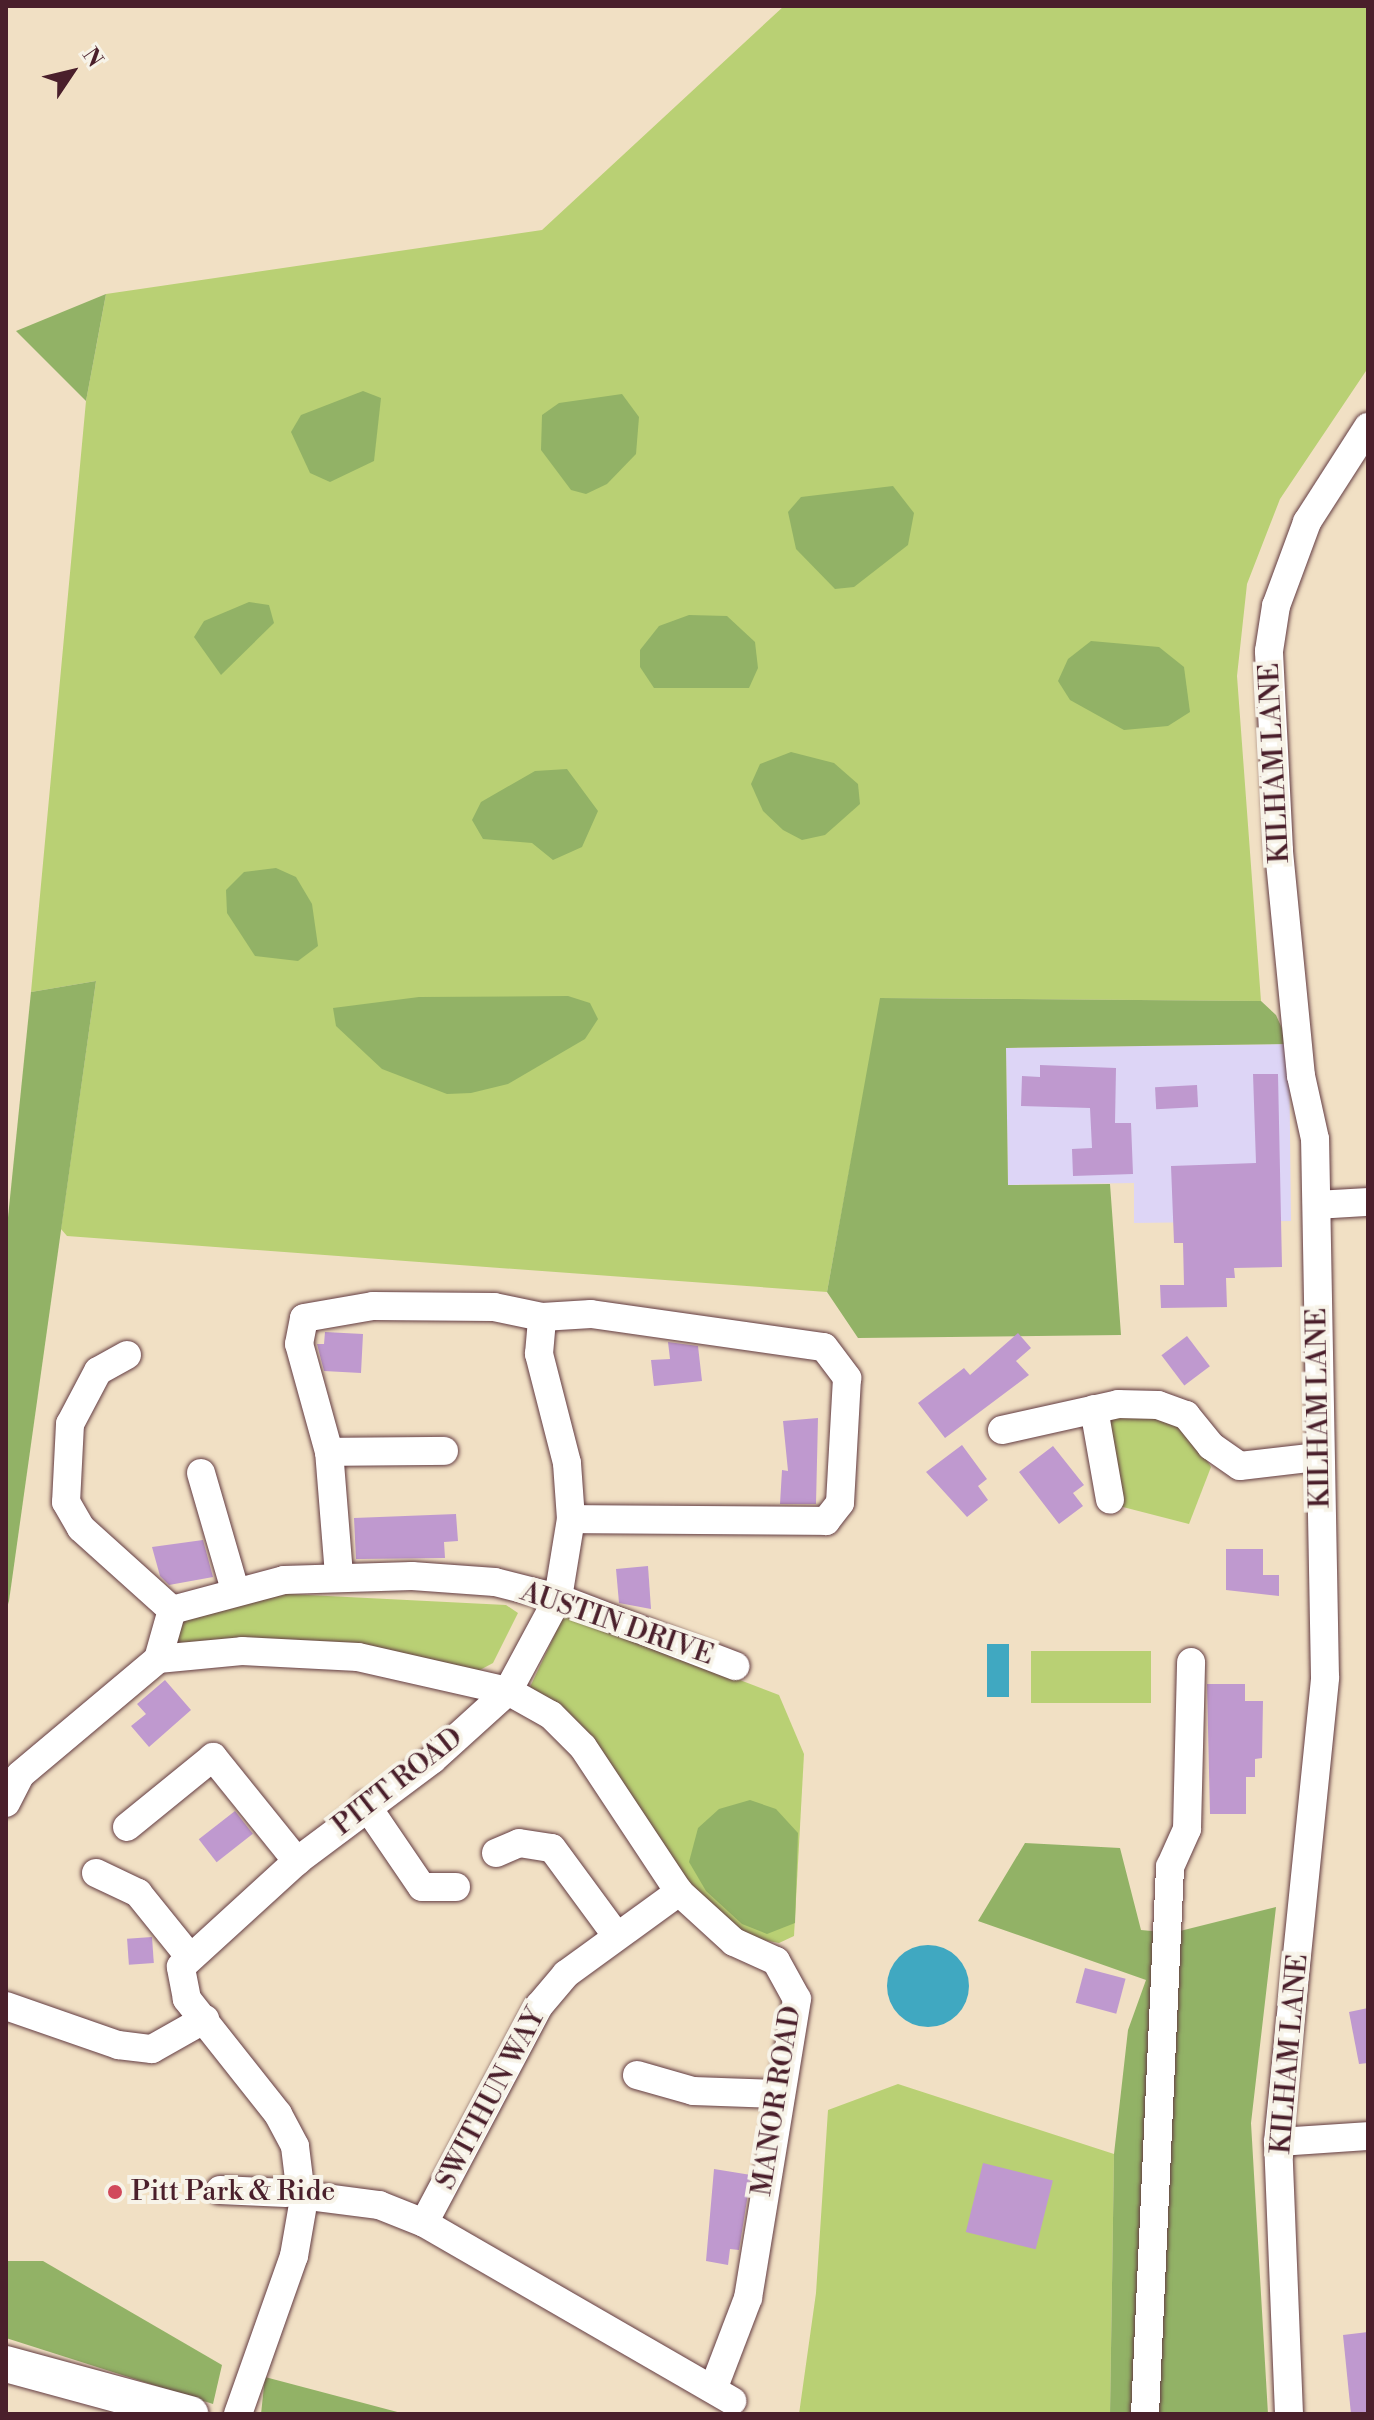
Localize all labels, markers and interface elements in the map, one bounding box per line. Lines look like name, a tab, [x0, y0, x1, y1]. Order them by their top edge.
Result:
north arrow	[32, 32, 112, 112]
text: N	[76, 43, 108, 73]
street label: KILHAM LANE	[1253, 662, 1297, 864]
street label: KILHAM LANE	[1300, 1307, 1338, 1509]
street label: AUSTIN DRIVE	[516, 1575, 718, 1673]
street label: PITT ROAD	[326, 1721, 470, 1843]
street label: KILHAM LANE	[1265, 1953, 1315, 2155]
street label: SWITHUN WAY	[429, 2003, 553, 2195]
street label: MANOR ROAD	[745, 2004, 809, 2198]
place label: Pitt Park & Ride	[131, 2175, 335, 2209]
marker: Pitt Park & Ride	[106, 2183, 124, 2201]

